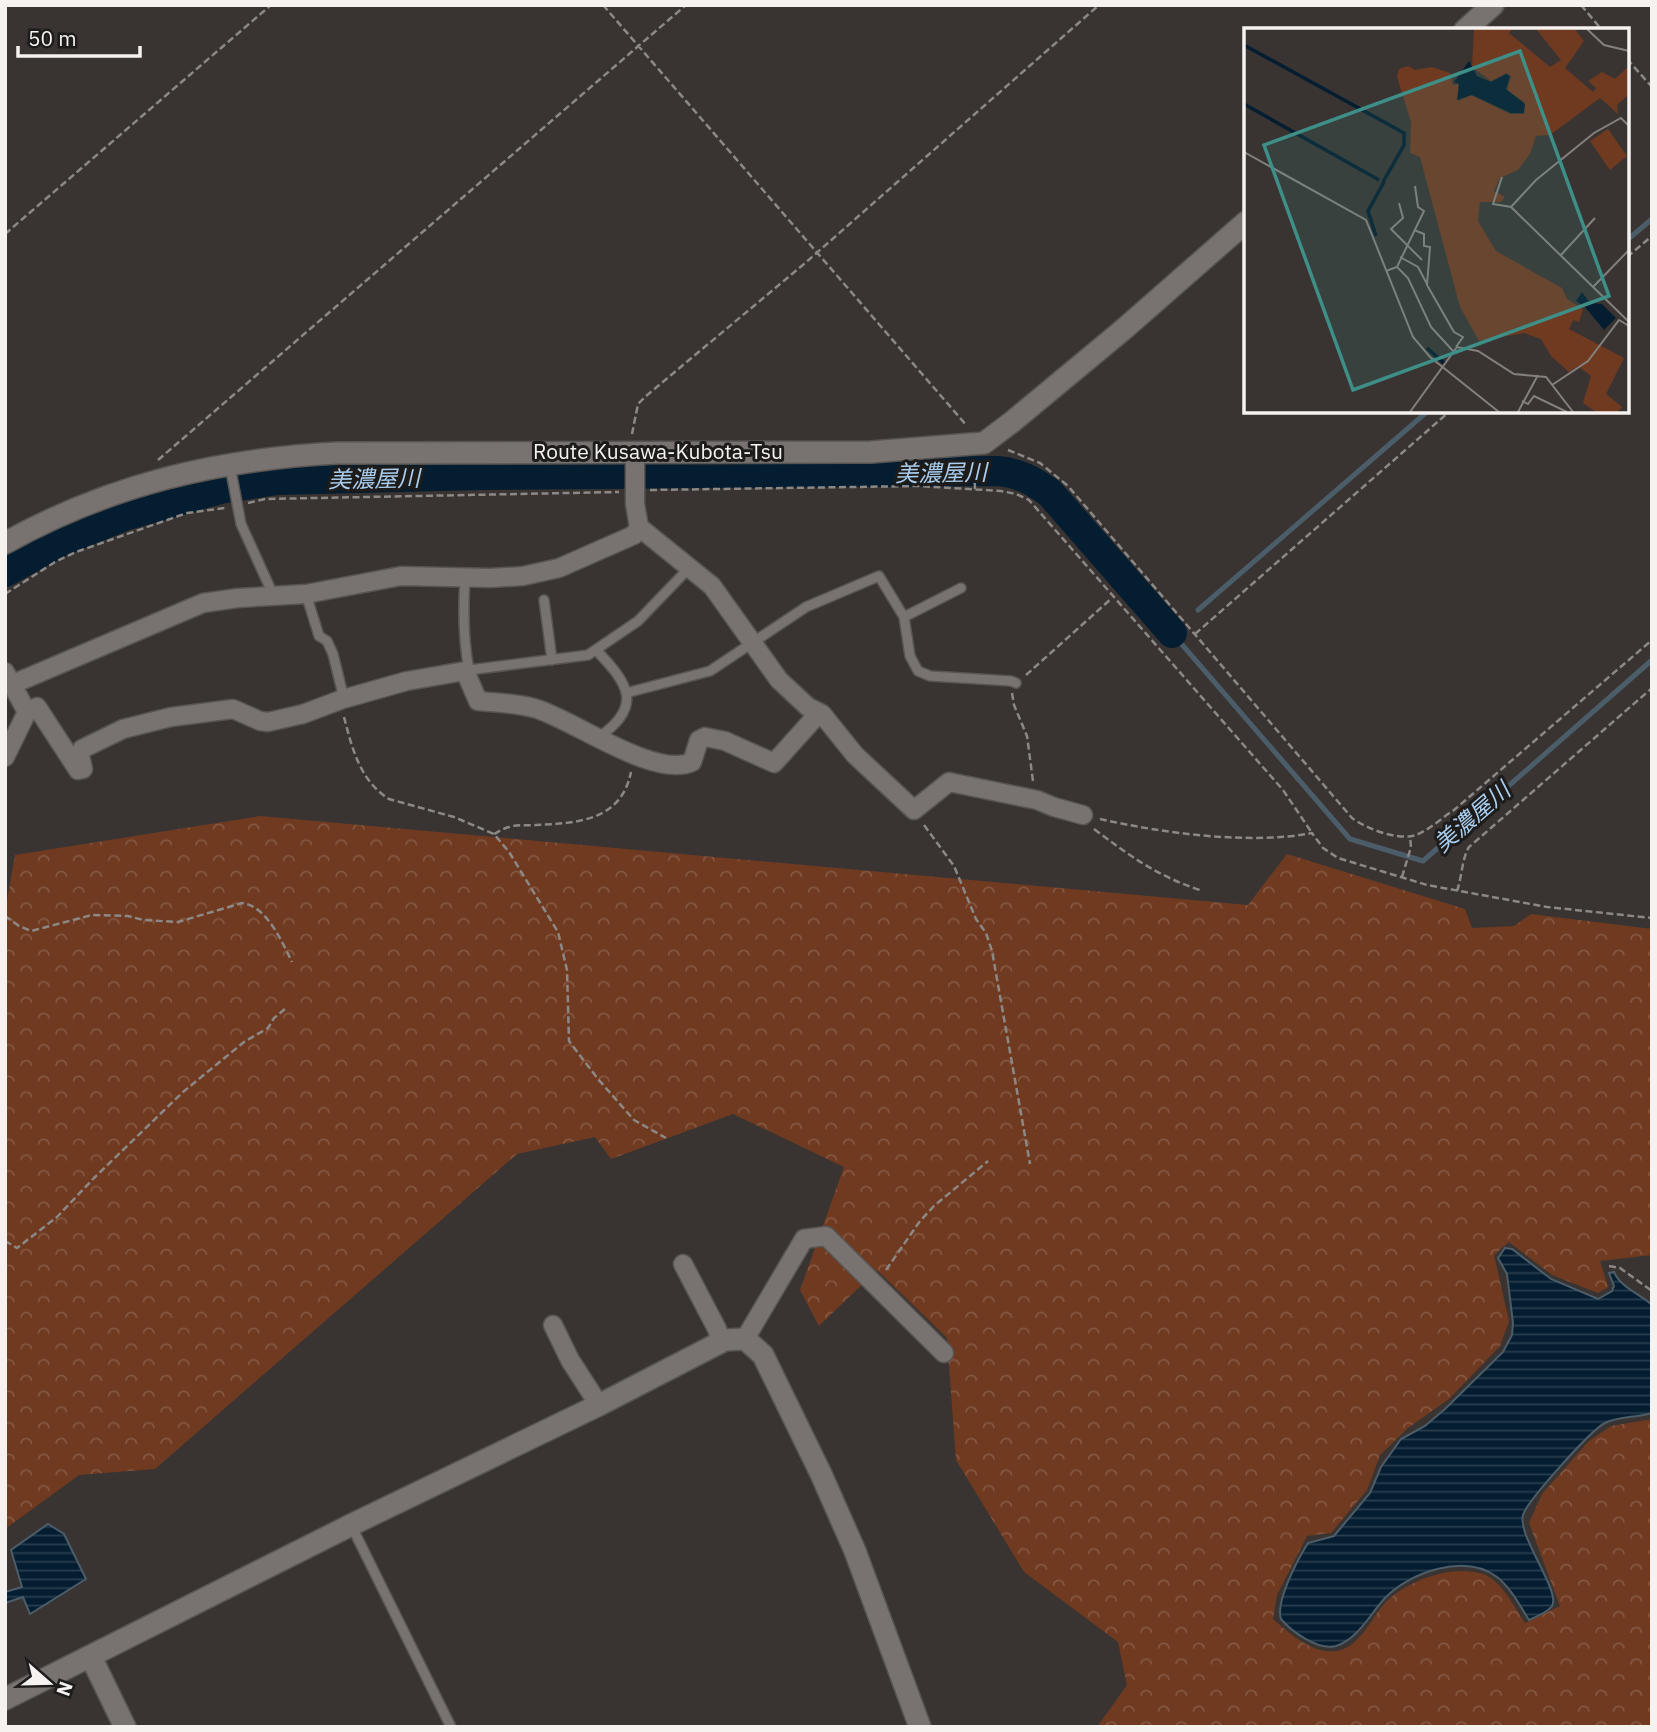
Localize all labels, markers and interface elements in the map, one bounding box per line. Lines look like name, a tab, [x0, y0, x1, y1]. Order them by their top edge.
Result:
scale bar	[18, 14, 140, 58]
text: 50 m	[28, 24, 77, 52]
inset map	[1244, 28, 1629, 413]
street label: Route Kusawa-Kubota-Tsu	[533, 437, 783, 465]
water label: 美濃屋川	[895, 456, 990, 488]
water label: 美濃屋川	[328, 462, 423, 494]
water label: 美濃屋川	[1427, 773, 1518, 858]
north arrow	[14, 1648, 84, 1718]
text: N	[51, 1678, 79, 1699]

